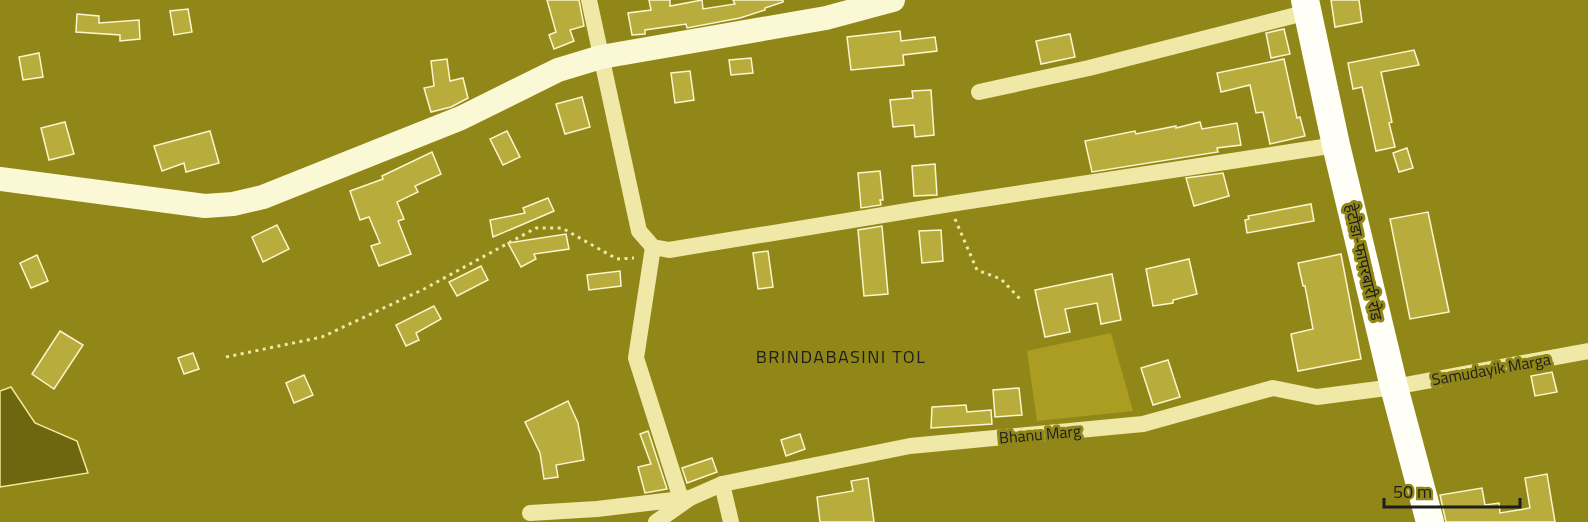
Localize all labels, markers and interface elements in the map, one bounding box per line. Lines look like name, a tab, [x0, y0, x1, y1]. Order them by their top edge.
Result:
street label: हेटौडा-फापरबारी रोड	[1339, 201, 1389, 323]
district label: BRINDABASINI TOL	[756, 343, 926, 370]
street label: Samudayik Marga	[1430, 347, 1552, 391]
street label: Bhanu Marg	[998, 418, 1082, 450]
scale bar	[1384, 471, 1520, 509]
text: 50 m	[1393, 478, 1432, 505]

